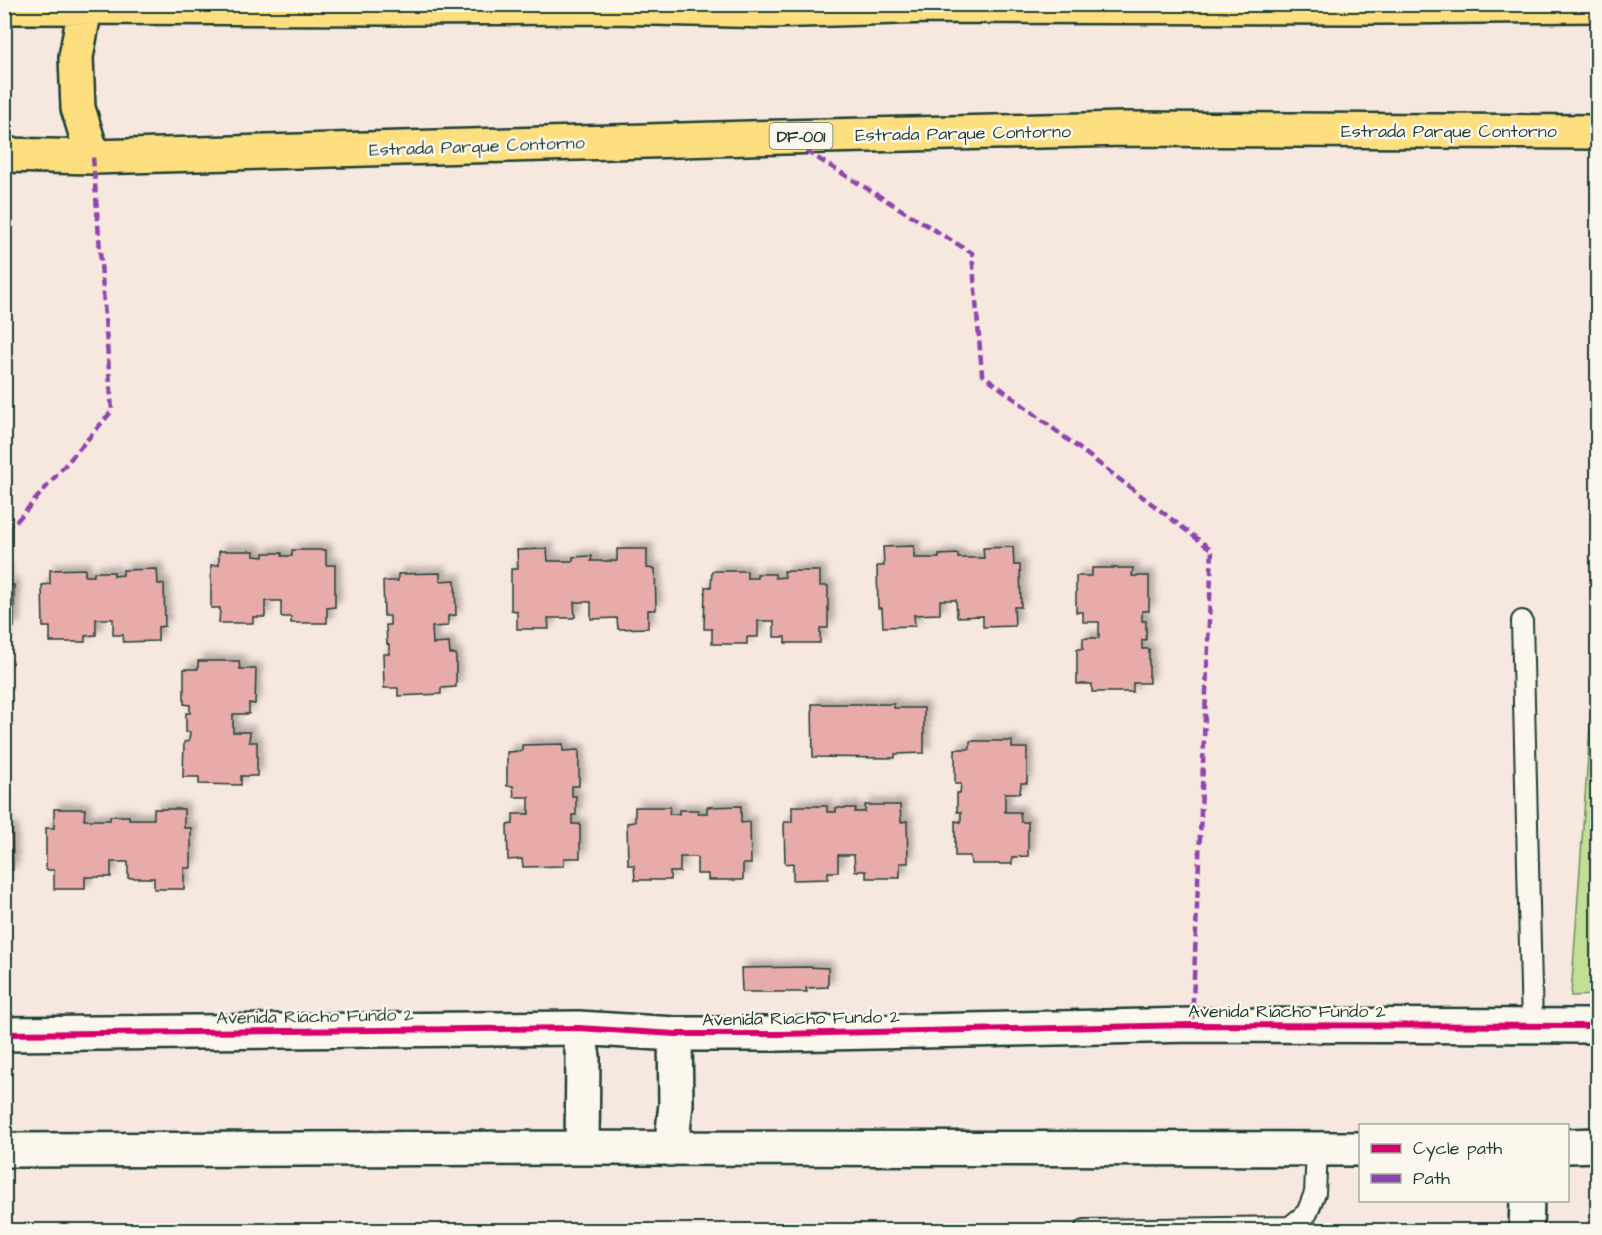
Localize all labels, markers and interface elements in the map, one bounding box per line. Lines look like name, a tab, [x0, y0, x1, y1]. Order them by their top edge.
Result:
street label: Estrada Parque Contorno	[855, 119, 1071, 148]
street label: Estrada Parque Contorno	[1341, 119, 1557, 144]
road number: DF-001	[770, 123, 832, 149]
street label: Estrada Parque Contorno	[369, 130, 585, 163]
street label: Avenida Riacho Fundo 2	[1188, 999, 1387, 1024]
street label: Avenida Riacho Fundo 2	[216, 1002, 415, 1031]
street label: Avenida Riacho Fundo 2	[702, 1004, 901, 1033]
legend	[1359, 1124, 1569, 1202]
text: Cycle path	[1413, 1136, 1502, 1162]
text: Path	[1413, 1166, 1450, 1191]

